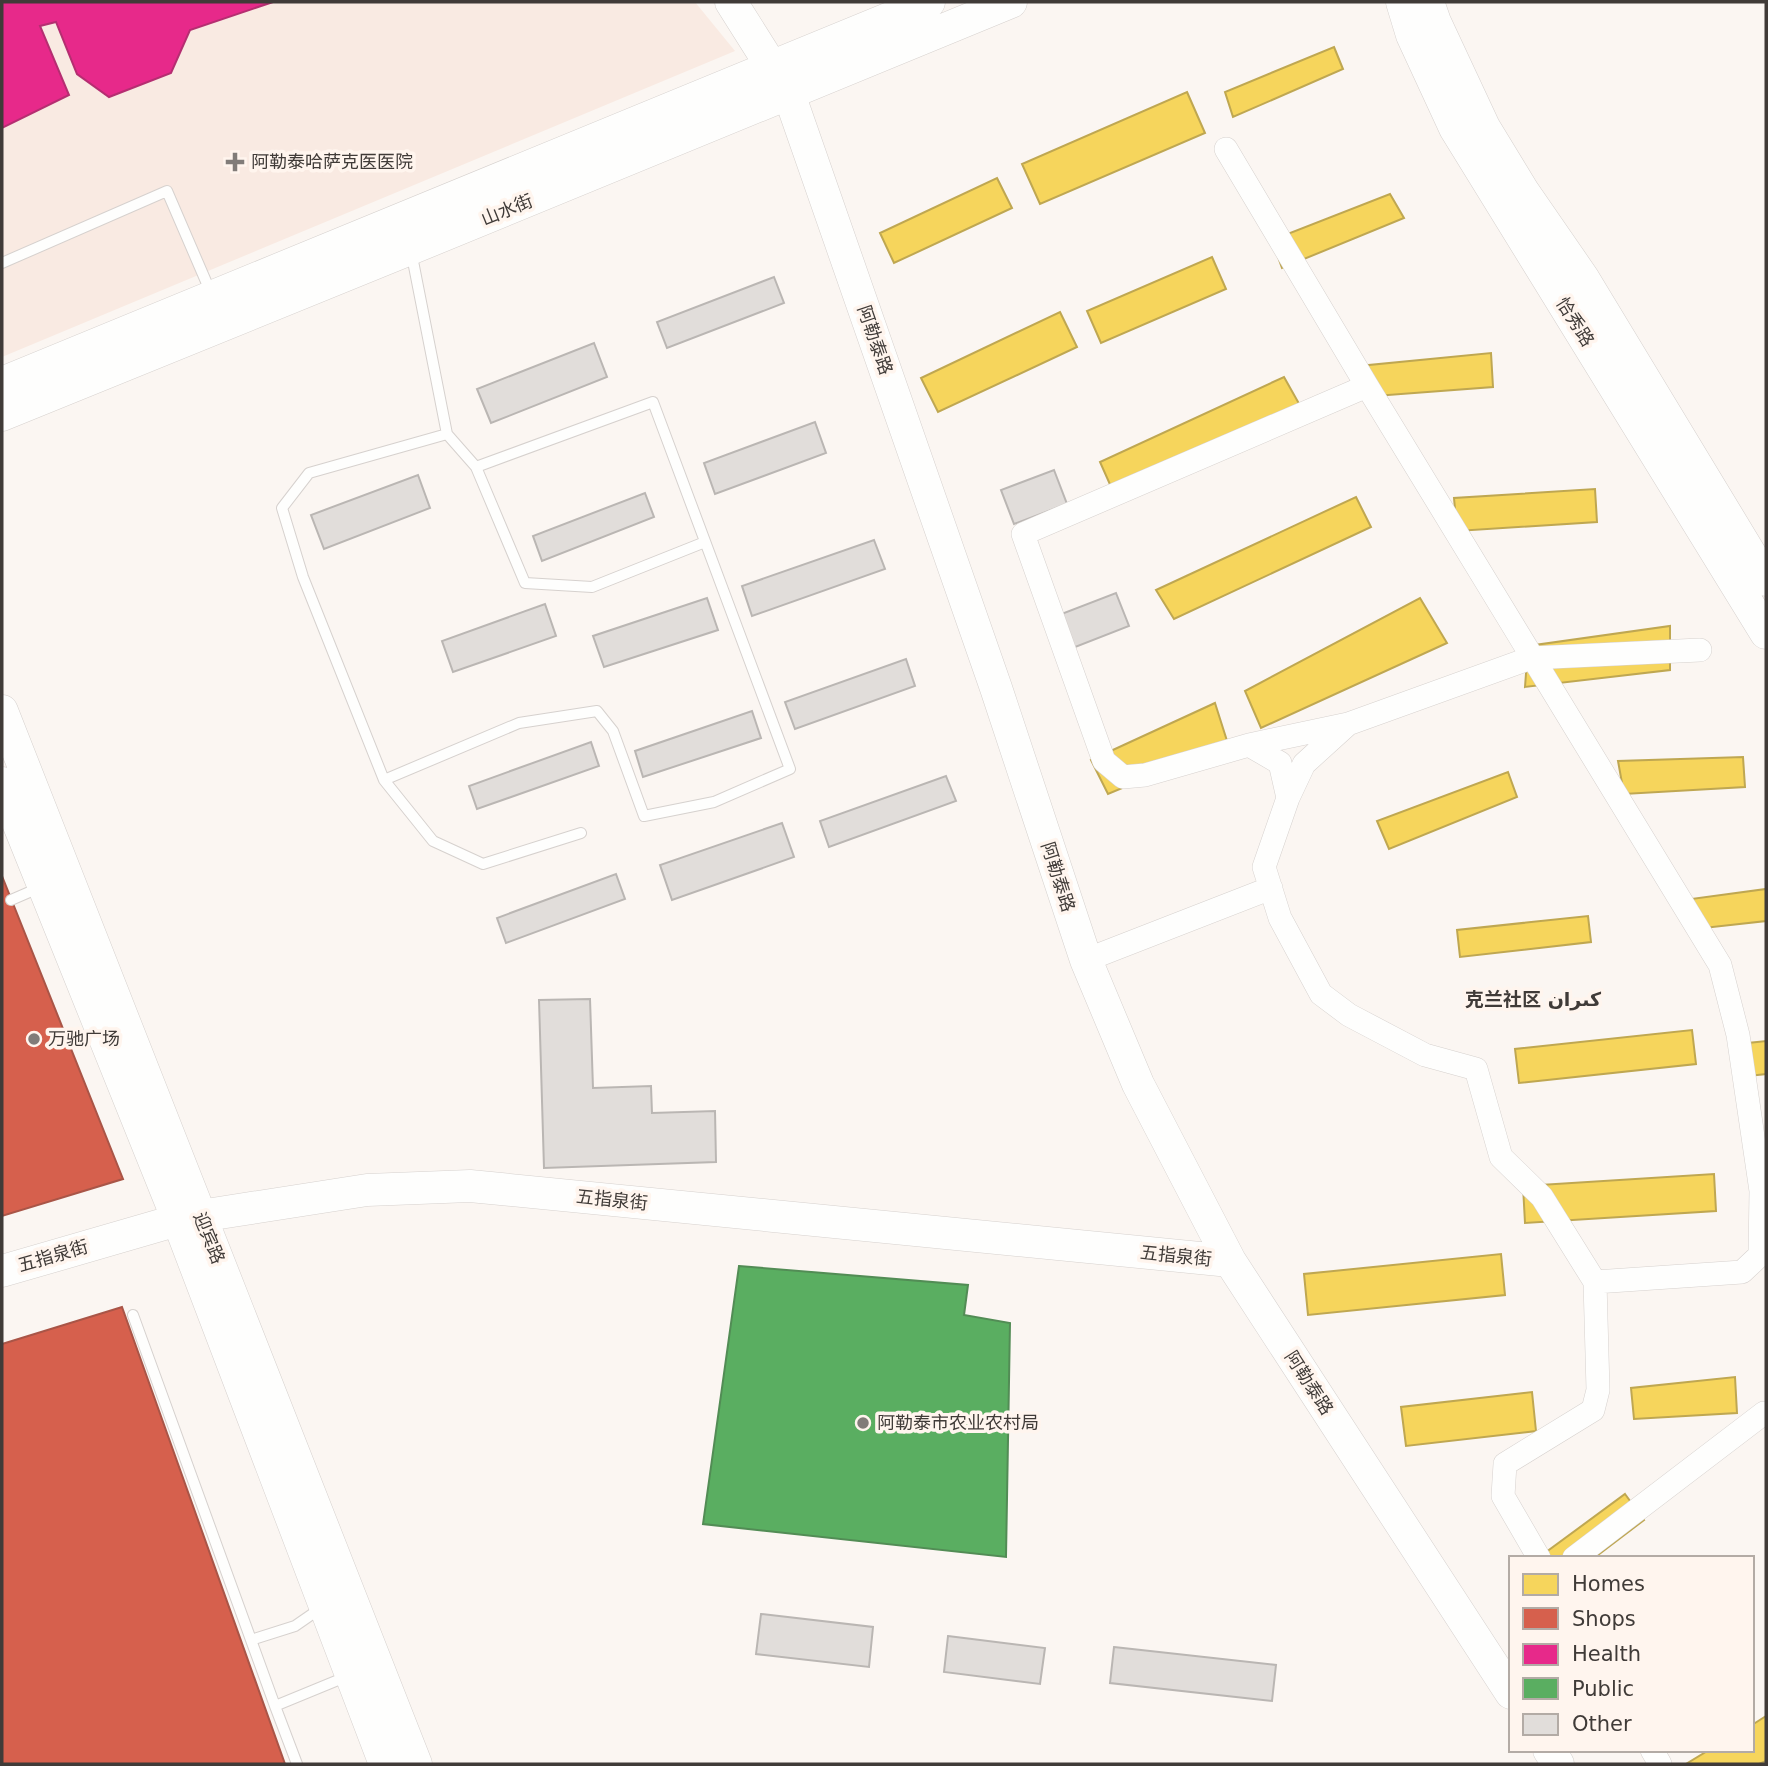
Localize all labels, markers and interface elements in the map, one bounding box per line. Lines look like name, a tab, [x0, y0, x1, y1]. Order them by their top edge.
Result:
place label: 阿勒泰哈萨克医医院	[251, 151, 413, 172]
marker: 阿勒泰哈萨克医医院	[225, 152, 245, 172]
street label: 山水街	[478, 190, 536, 229]
street label: 恰秀路	[1552, 293, 1599, 350]
street label: 阿勒泰路	[854, 302, 897, 377]
street label: 阿勒泰路	[1037, 839, 1080, 914]
district label: 克兰社区 كىران	[1465, 988, 1602, 1011]
place label: 万驰广场	[48, 1028, 120, 1049]
marker: 万驰广场	[26, 1031, 42, 1047]
street label: 五指泉街	[575, 1185, 649, 1214]
street label: 迎宾路	[190, 1209, 229, 1267]
street label: 五指泉街	[15, 1236, 90, 1276]
street label: 五指泉街	[1139, 1241, 1213, 1270]
street label: 阿勒泰路	[1281, 1347, 1338, 1419]
place label: 阿勒泰市农业农村局	[877, 1412, 1039, 1433]
marker: 阿勒泰市农业农村局	[855, 1415, 871, 1431]
legend	[1509, 1556, 1754, 1752]
text: Homes	[1572, 1572, 1645, 1596]
text: Shops	[1572, 1607, 1636, 1631]
text: Health	[1572, 1642, 1641, 1666]
text: Public	[1572, 1677, 1634, 1701]
text: Other	[1572, 1712, 1632, 1736]

